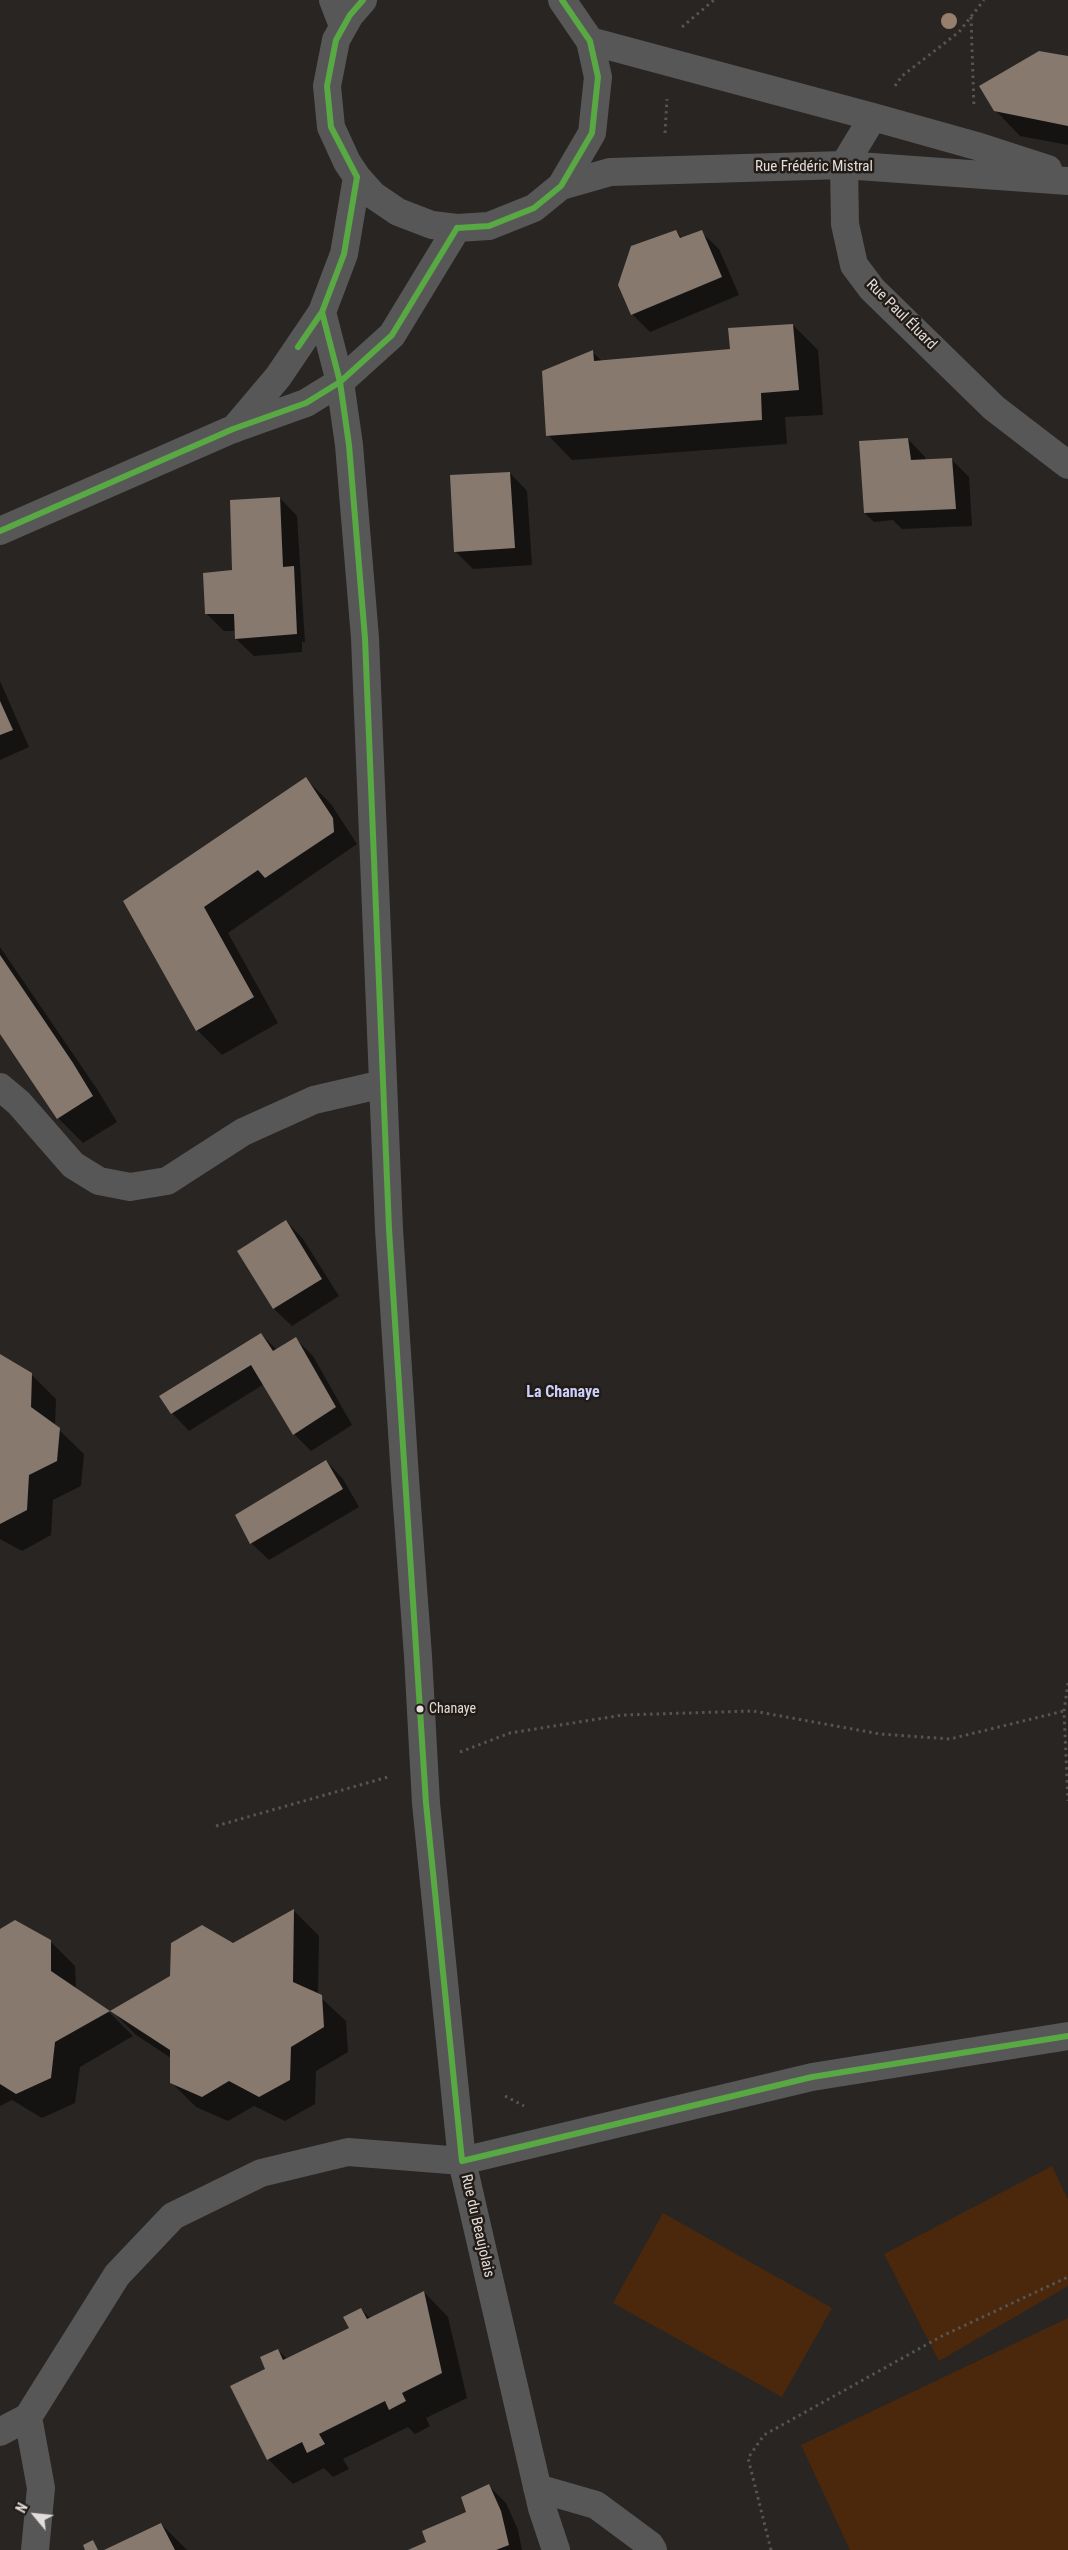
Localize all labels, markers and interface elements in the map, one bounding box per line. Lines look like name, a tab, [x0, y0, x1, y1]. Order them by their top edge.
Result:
street label: Rue Frédéric Mistral	[755, 158, 873, 176]
street label: Rue Paul Éluard	[862, 276, 940, 354]
district label: La Chanaye	[526, 1383, 600, 1403]
place label: Chanaye	[429, 1701, 476, 1717]
marker: Chanaye	[415, 1704, 425, 1714]
street label: Rue du Beaujolais	[456, 2173, 498, 2279]
north arrow	[10, 2490, 60, 2540]
text: N	[13, 2500, 31, 2516]

